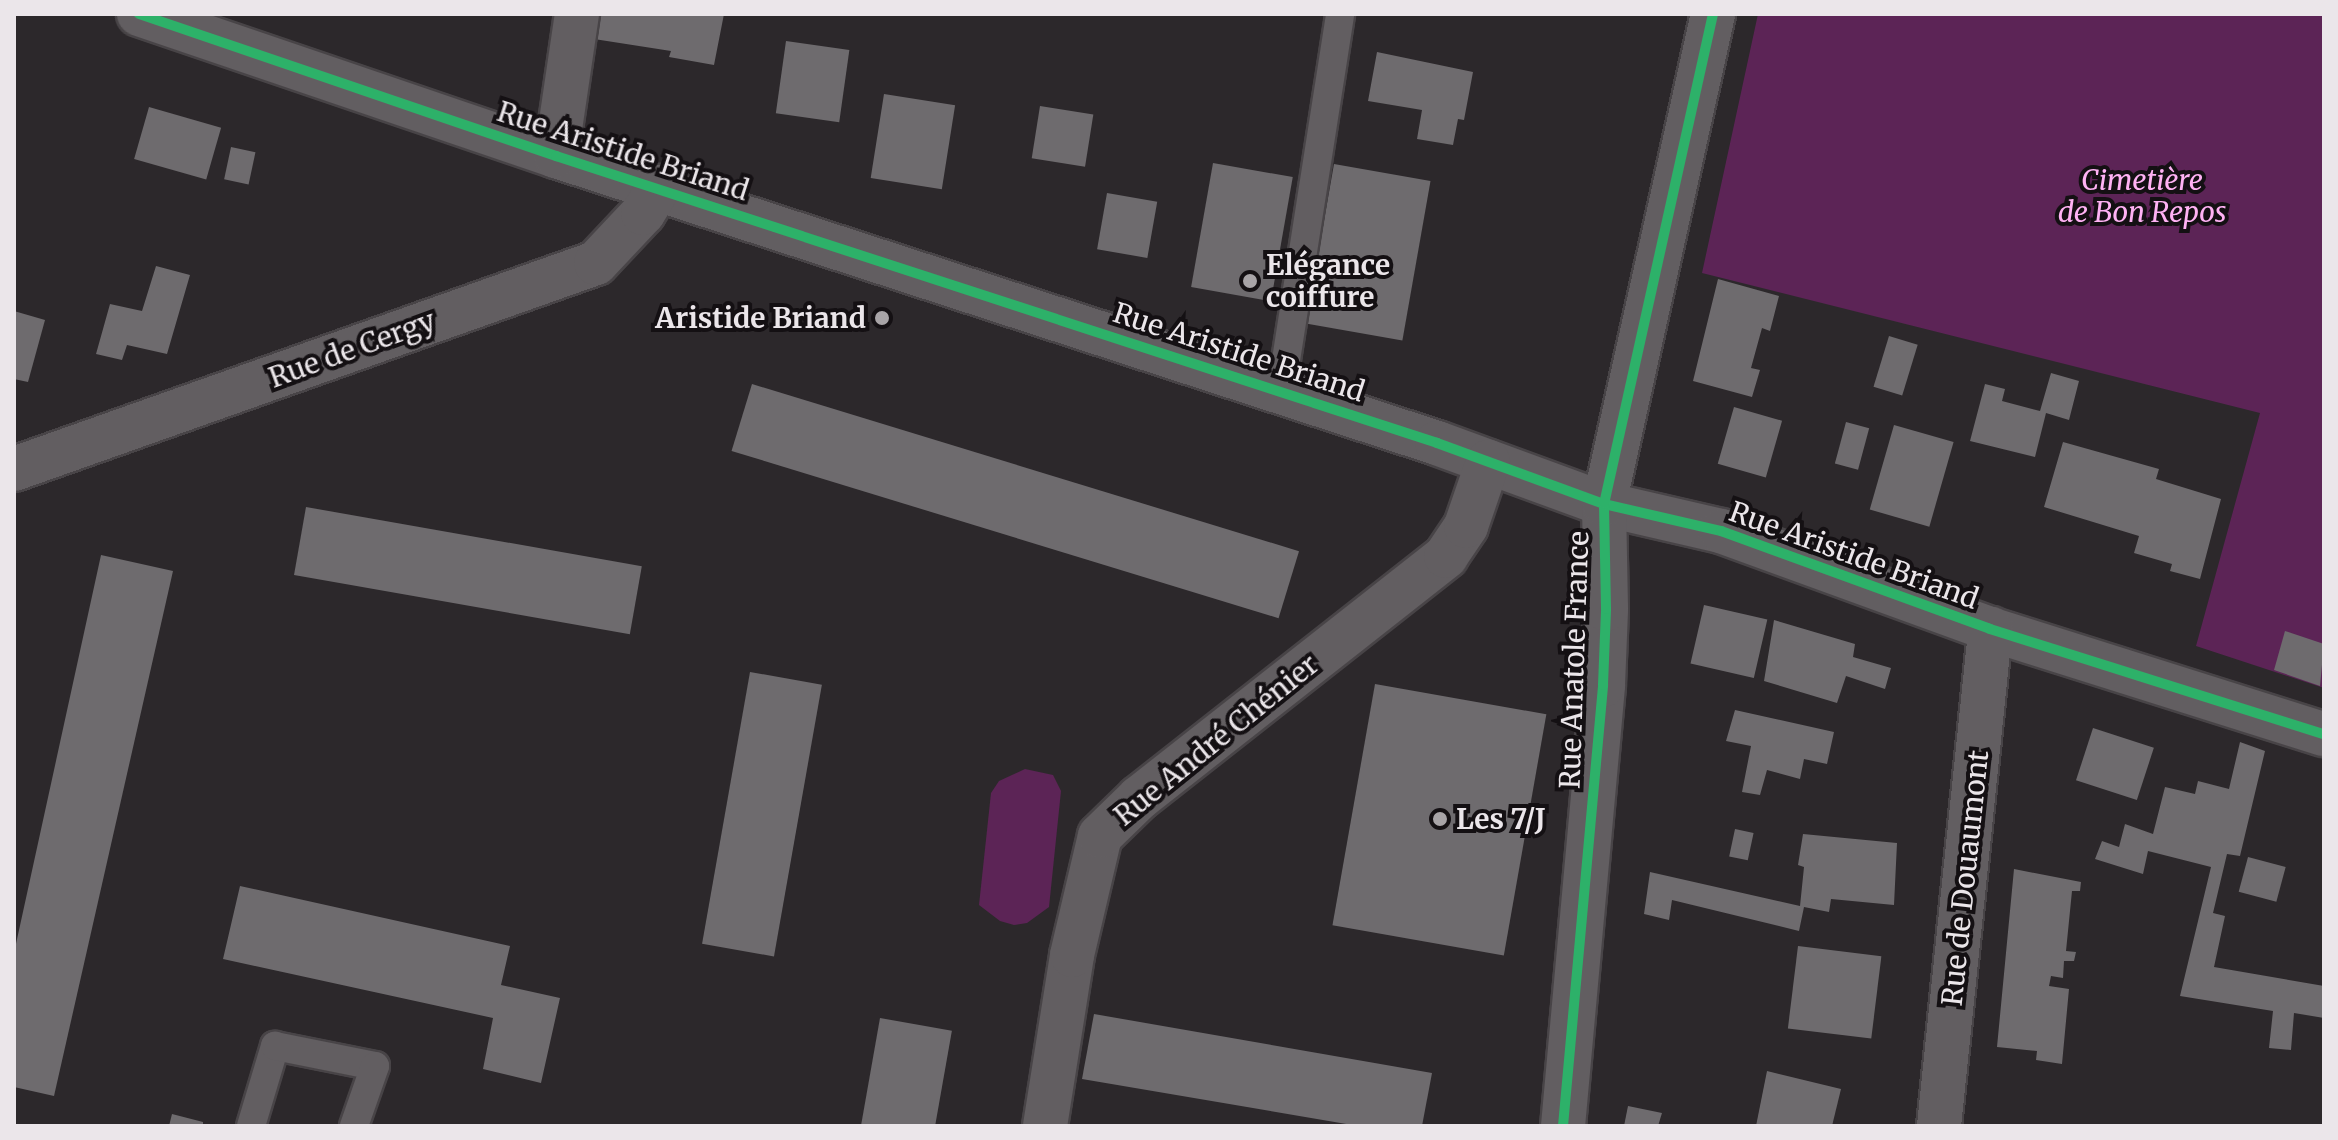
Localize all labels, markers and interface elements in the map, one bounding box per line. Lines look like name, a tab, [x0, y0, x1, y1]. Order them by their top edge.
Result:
street label: Rue Aristide Briand	[493, 94, 753, 208]
park label: Cimetière de Bon Repos	[2058, 163, 2226, 229]
place label: Elégance coiffure	[1266, 248, 1390, 314]
marker: Elégance coiffure	[1241, 272, 1259, 290]
street label: Rue Aristide Briand	[1109, 295, 1369, 409]
place label: Aristide Briand	[655, 301, 866, 335]
street label: Rue de Cergy	[264, 303, 440, 395]
marker: Aristide Briand	[873, 309, 891, 327]
street label: Rue Aristide Briand	[1725, 494, 1983, 616]
street label: Rue Anatole France	[1553, 530, 1595, 790]
street label: Rue André Chénier	[1107, 648, 1325, 832]
street label: Rue de Douaumont	[1935, 749, 1995, 1007]
place label: Les 7/J	[1456, 802, 1546, 836]
marker: Les 7/J	[1431, 810, 1449, 828]

